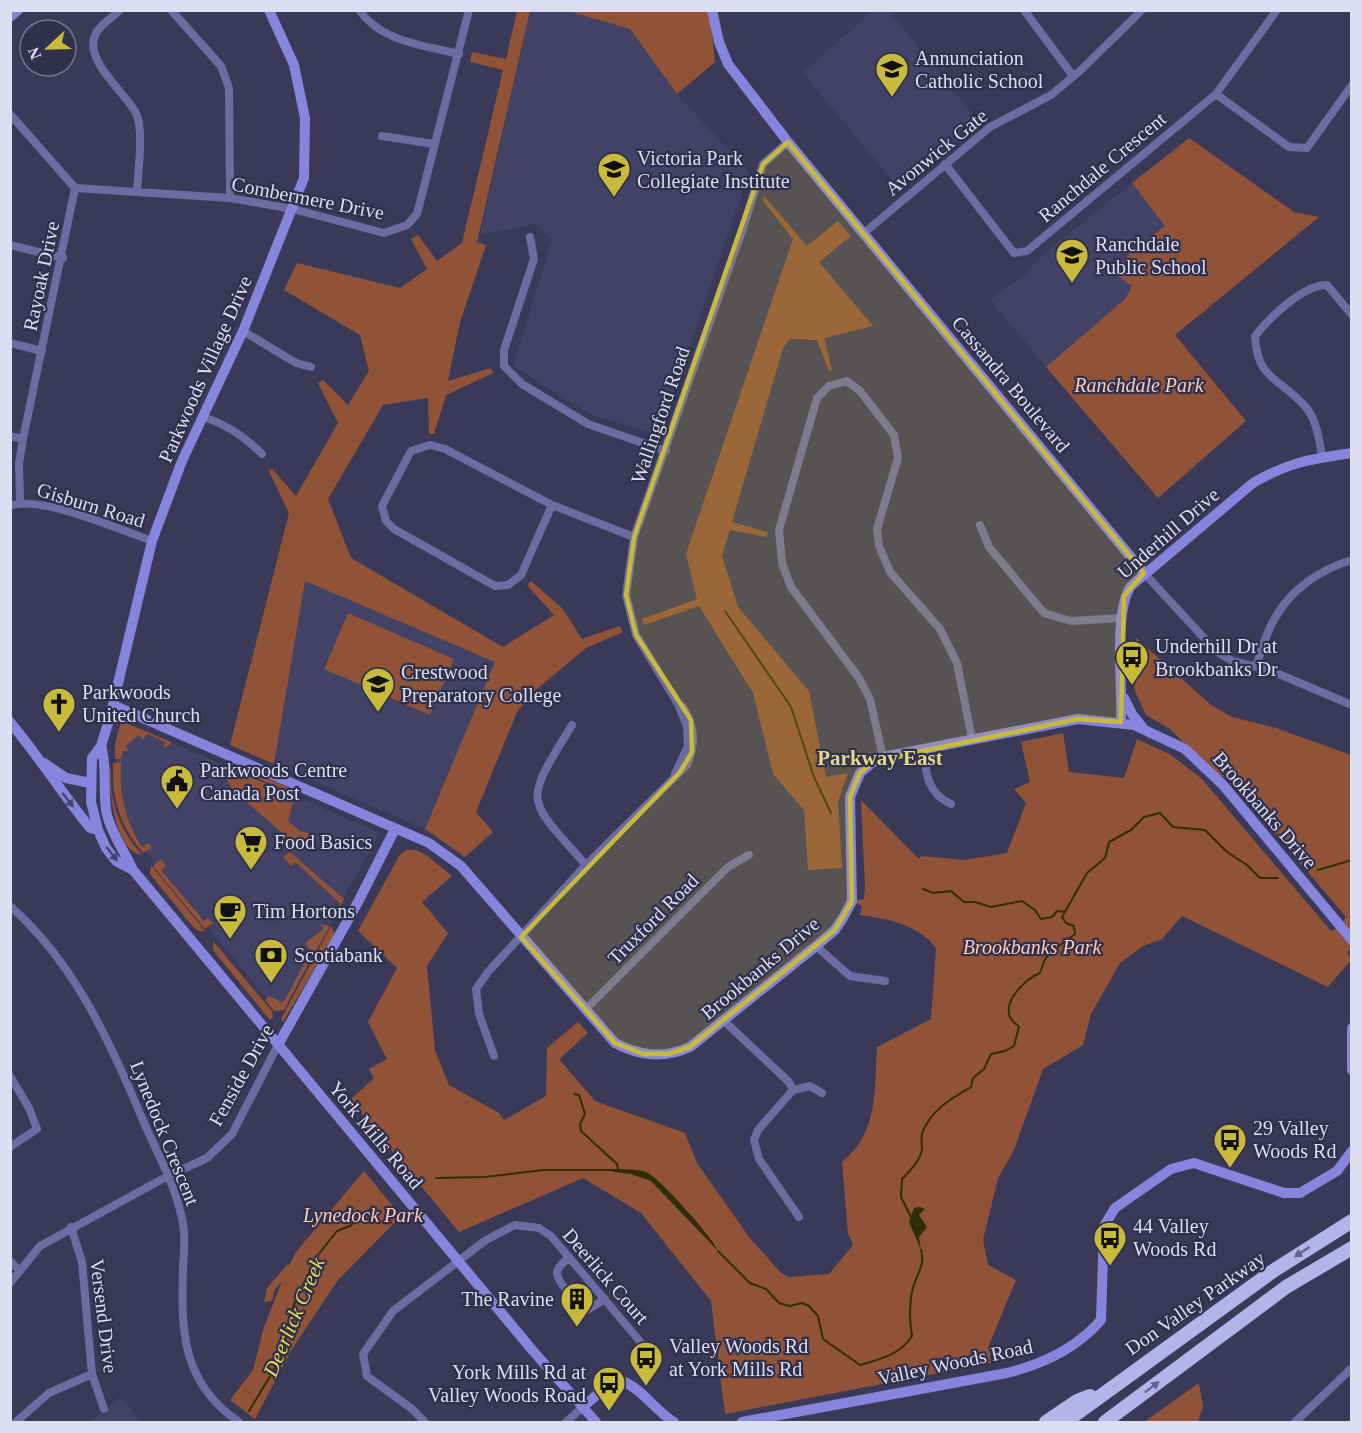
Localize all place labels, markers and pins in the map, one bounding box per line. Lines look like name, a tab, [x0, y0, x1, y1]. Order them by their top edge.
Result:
place label: Annunciation Catholic School	[915, 47, 1044, 92]
school or university icon: Annunciation Catholic School	[874, 51, 910, 98]
place label: Victoria Park Collegiate Institute	[637, 147, 790, 193]
school or university icon: Victoria Park Collegiate Institute	[596, 151, 632, 198]
place label: Ranchdale Public School	[1095, 233, 1207, 278]
school or university icon: Ranchdale Public School	[1054, 237, 1090, 284]
place label: Underhill Dr at Brookbanks Dr	[1155, 635, 1278, 680]
bus stop icon: Underhill Dr at Brookbanks Dr	[1114, 639, 1150, 686]
place label: Crestwood Preparatory College	[401, 661, 562, 707]
school or university icon: Crestwood Preparatory College	[360, 666, 396, 713]
place label: Parkwoods United Church	[82, 681, 200, 726]
church icon: Parkwoods United Church	[41, 686, 77, 733]
place label: Parkwoods Centre Canada Post	[200, 759, 347, 804]
public building icon: Parkwoods Centre Canada Post	[159, 763, 195, 810]
supermarket icon: Food Basics	[233, 824, 269, 871]
place label: Food Basics	[274, 831, 373, 853]
cafe icon: Tim Hortons	[212, 893, 248, 940]
place label: Tim Hortons	[253, 900, 355, 922]
bank icon: Scotiabank	[253, 937, 289, 984]
place label: Scotiabank	[294, 944, 383, 966]
place label: 29 Valley Woods Rd	[1253, 1117, 1336, 1162]
bus stop icon: 29 Valley Woods Rd	[1212, 1122, 1248, 1169]
place label: 44 Valley Woods Rd	[1133, 1215, 1216, 1260]
bus stop icon: 44 Valley Woods Rd	[1092, 1220, 1128, 1267]
building icon: The Ravine	[559, 1281, 595, 1328]
place label: The Ravine	[461, 1288, 554, 1310]
place label: Valley Woods Rd at York Mills Rd	[669, 1335, 808, 1380]
bus stop icon: Valley Woods Rd at York Mills Rd	[628, 1340, 664, 1387]
place label: York Mills Rd at Valley Woods Road	[428, 1361, 586, 1407]
bus stop icon: York Mills Rd at Valley Woods Road	[591, 1365, 627, 1412]

